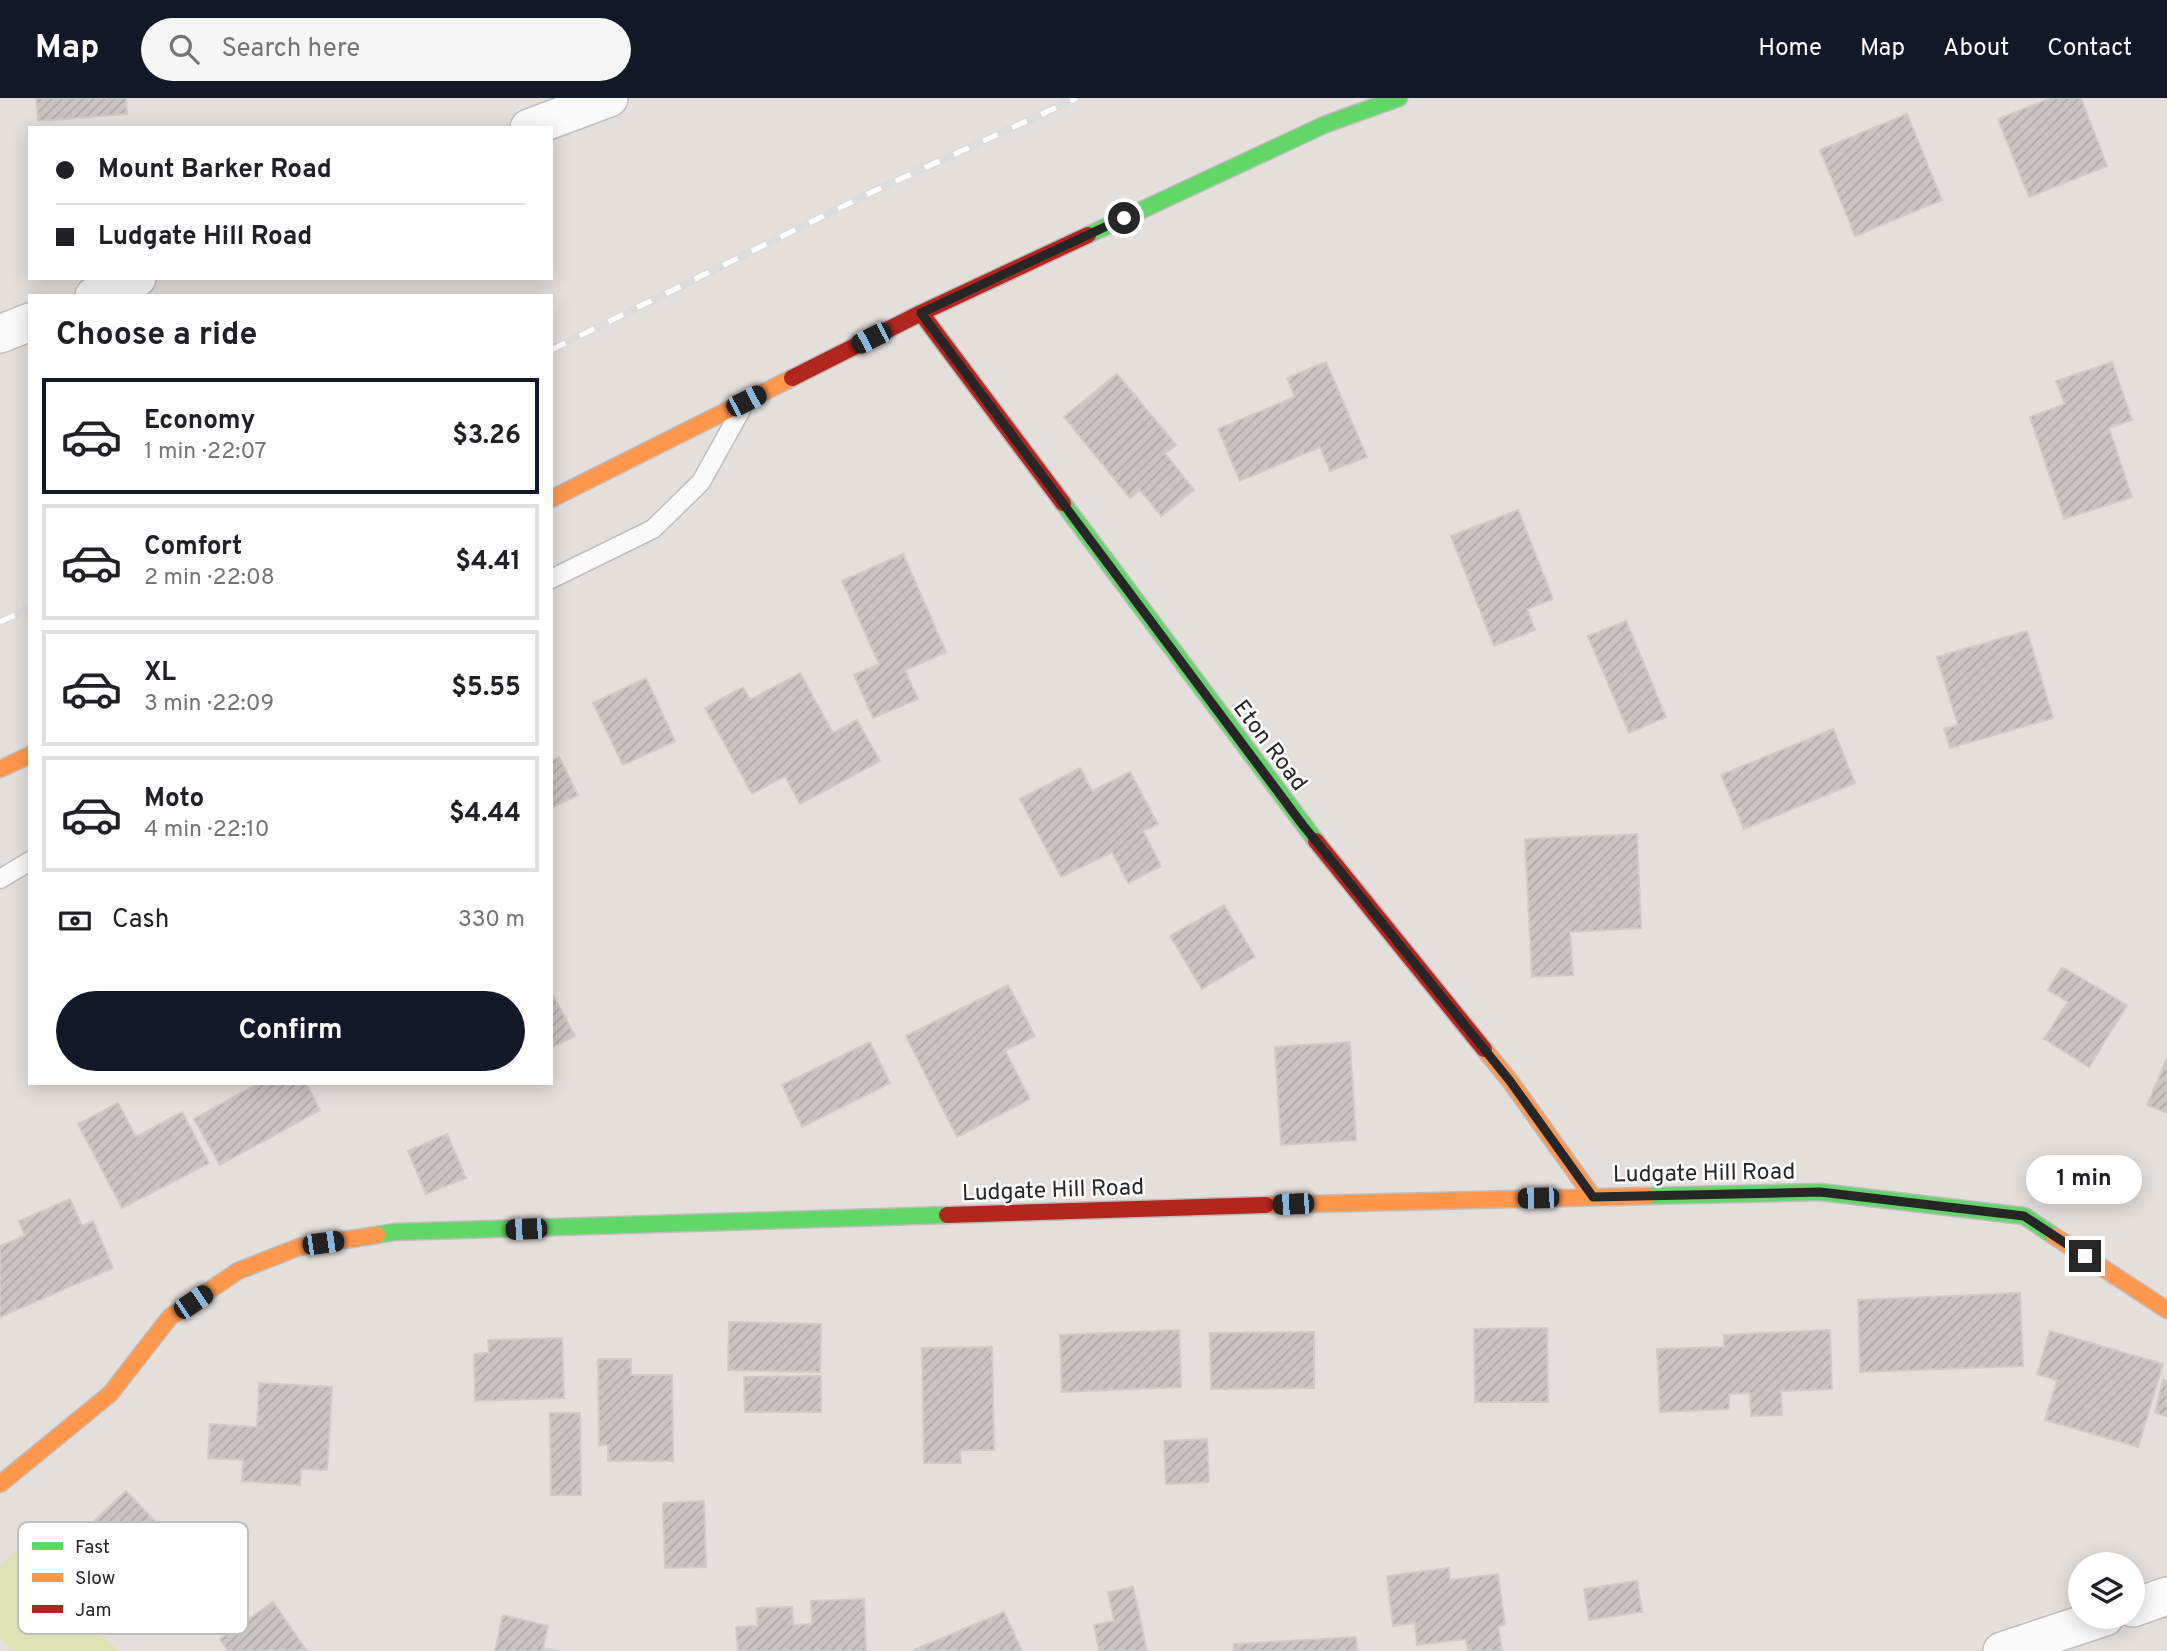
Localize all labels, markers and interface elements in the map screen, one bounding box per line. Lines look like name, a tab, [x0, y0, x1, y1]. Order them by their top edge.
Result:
search box	[141, 18, 631, 81]
text: Map	[35, 28, 99, 70]
icon: search	[165, 30, 203, 68]
text: Search here	[221, 33, 360, 66]
text: Home	[1758, 34, 1822, 64]
text: Map	[1860, 34, 1905, 64]
text: About	[1943, 34, 2009, 64]
text: Contact	[2047, 34, 2132, 64]
text: Mount Barker Road	[98, 154, 332, 187]
route start	[1108, 202, 1140, 234]
text: Ludgate Hill Road	[98, 221, 312, 254]
text: Choose a ride	[56, 316, 257, 356]
car	[848, 319, 895, 357]
car	[723, 382, 770, 420]
icon: car	[60, 405, 123, 468]
text: Economy	[144, 405, 255, 438]
text: $3.26	[452, 420, 521, 453]
text: 1 min · 22:07	[144, 438, 266, 467]
icon: car	[60, 531, 123, 594]
text: Comfort	[144, 531, 242, 564]
text: $4.41	[455, 546, 521, 579]
text: 2 min · 22:08	[144, 564, 275, 593]
icon: car	[60, 657, 123, 720]
text: XL	[144, 657, 176, 690]
text: $5.55	[451, 672, 521, 705]
text: 3 min · 22:09	[144, 690, 274, 719]
street label: Eton Road	[1225, 695, 1313, 798]
icon: car	[60, 783, 123, 846]
text: Moto	[144, 783, 204, 816]
text: $4.44	[449, 798, 521, 831]
text: 4 min · 22:10	[144, 816, 269, 845]
icon: cash	[56, 902, 94, 940]
text: Cash	[112, 904, 169, 937]
text: 330 m	[458, 906, 525, 935]
button: Confirm	[56, 991, 525, 1071]
callout: 1 min	[2027, 1154, 2143, 1204]
street label: Ludgate Hill Road	[1613, 1158, 1795, 1191]
text: 1 min	[2056, 1165, 2112, 1194]
street label: Ludgate Hill Road	[961, 1174, 1145, 1209]
car	[1517, 1187, 1560, 1209]
car	[1272, 1193, 1315, 1215]
car	[505, 1218, 548, 1240]
car	[301, 1230, 346, 1256]
route end	[2069, 1240, 2101, 1272]
car	[170, 1282, 217, 1322]
legend	[18, 1522, 248, 1634]
text: Fast	[75, 1536, 110, 1560]
map controls	[2068, 1552, 2145, 1629]
button: layers	[2068, 1552, 2145, 1629]
text: Slow	[75, 1567, 115, 1591]
text: Jam	[75, 1599, 112, 1623]

